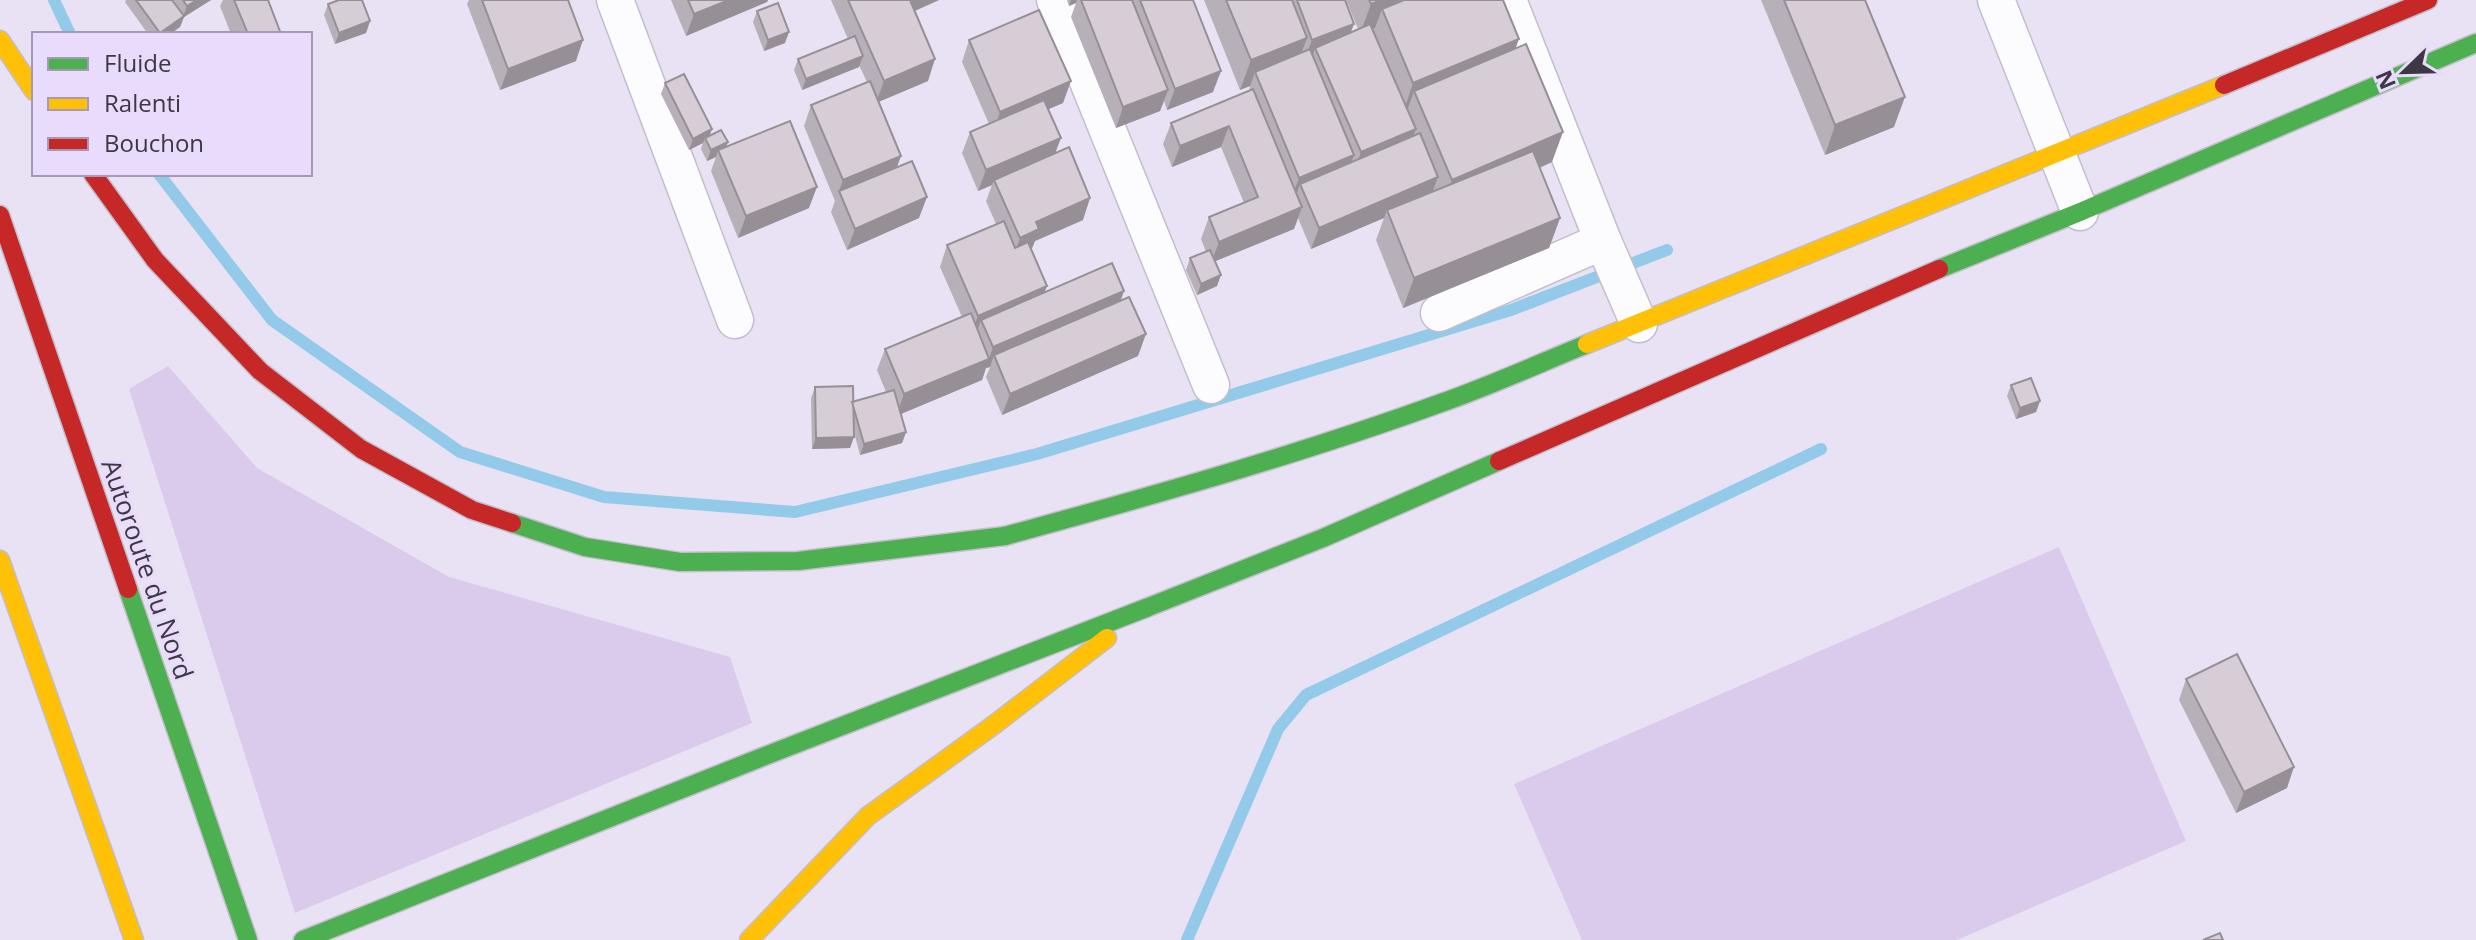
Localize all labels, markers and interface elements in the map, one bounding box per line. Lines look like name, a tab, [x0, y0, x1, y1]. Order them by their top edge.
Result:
legend	[32, 32, 312, 176]
north arrow	[2364, 32, 2444, 112]
text: Fluide	[104, 46, 171, 79]
text: N	[2367, 66, 2402, 94]
text: Ralenti	[104, 86, 181, 119]
text: Bouchon	[104, 126, 204, 159]
street label: Autoroute du Nord	[93, 454, 203, 684]

